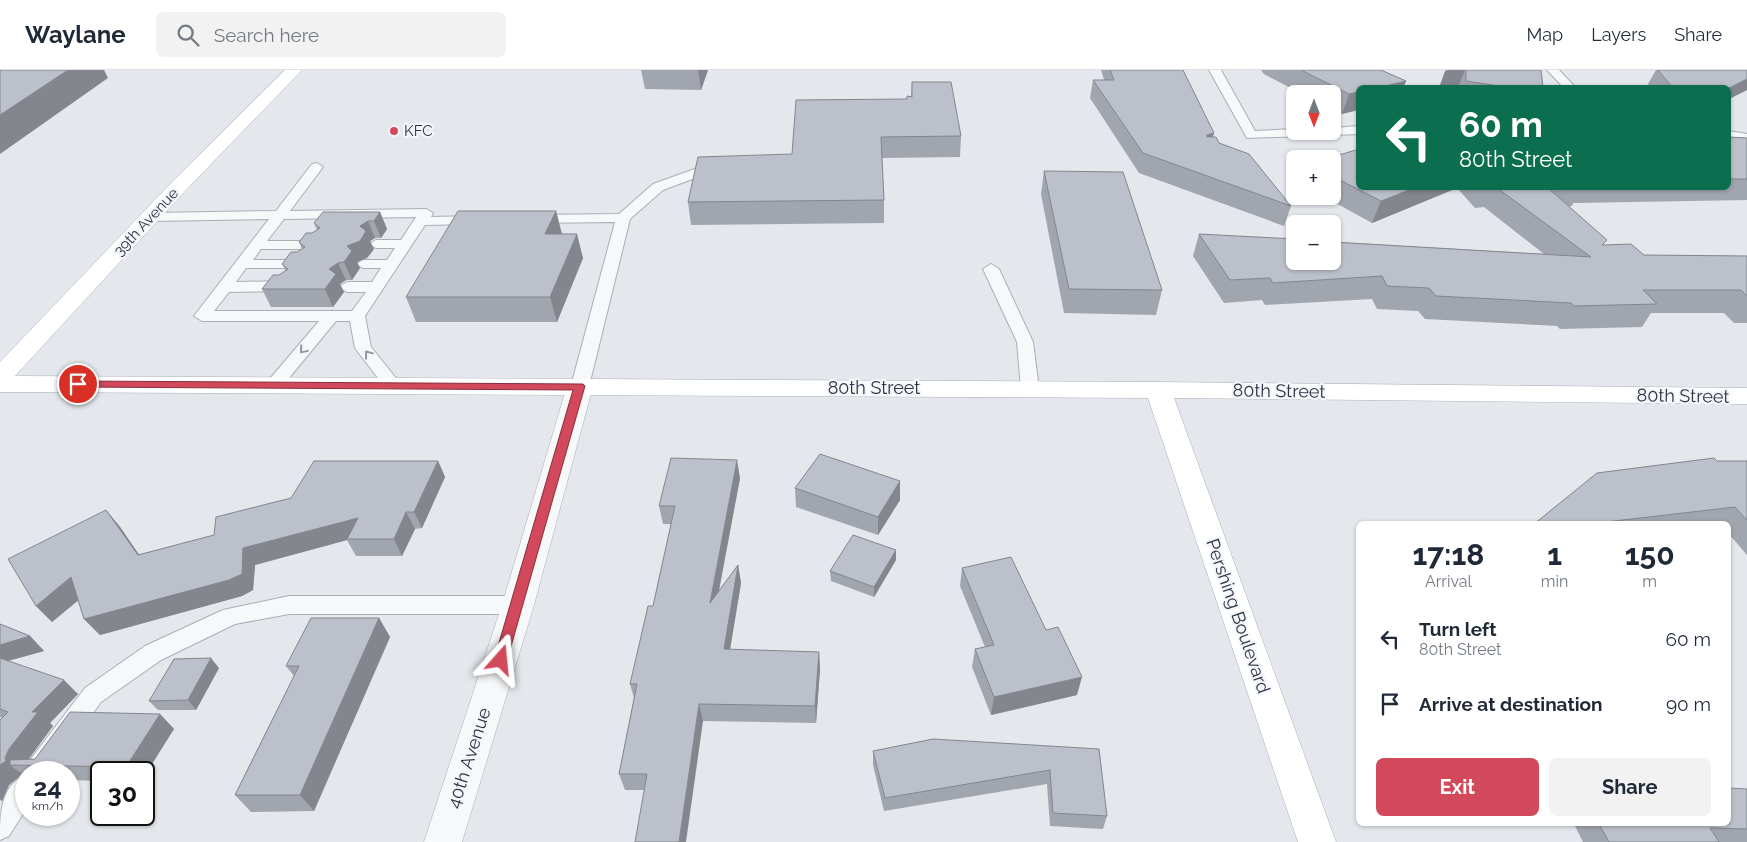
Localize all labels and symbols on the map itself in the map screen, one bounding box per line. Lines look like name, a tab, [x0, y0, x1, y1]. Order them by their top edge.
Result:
north arrow	[1286, 85, 1341, 140]
place label: KFC	[404, 122, 433, 140]
marker: KFC	[388, 125, 400, 137]
street label: 39th Avenue	[110, 184, 182, 260]
one-way arrow	[300, 345, 309, 354]
one-way arrow	[365, 351, 373, 360]
pin	[57, 363, 99, 405]
street label: 80th Street	[828, 377, 920, 398]
street label: 80th Street	[1232, 379, 1326, 402]
street label: 80th Street	[1636, 384, 1730, 407]
street label: Pershing Boulevard	[1202, 536, 1275, 696]
position arrow	[474, 633, 526, 685]
street label: 40th Avenue	[442, 704, 495, 811]
speed limit sign: 30	[90, 761, 155, 826]

